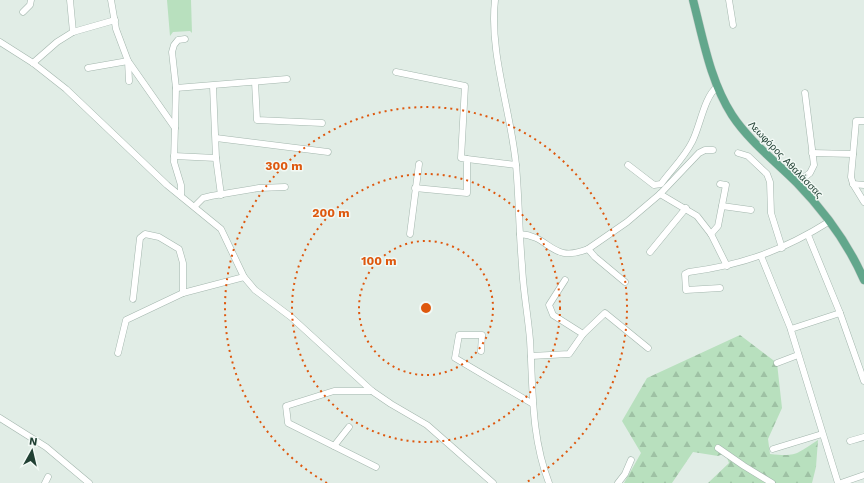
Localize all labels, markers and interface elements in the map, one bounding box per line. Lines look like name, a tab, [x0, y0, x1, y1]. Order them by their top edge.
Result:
street label: Λεωφόρος Αθαλάσσας	[746, 119, 825, 200]
text: 300 m	[265, 159, 303, 173]
text: 200 m	[312, 206, 350, 220]
text: 100 m	[361, 254, 397, 268]
centre of rings	[419, 301, 433, 315]
north arrow	[12, 431, 52, 471]
text: N	[28, 435, 38, 449]

